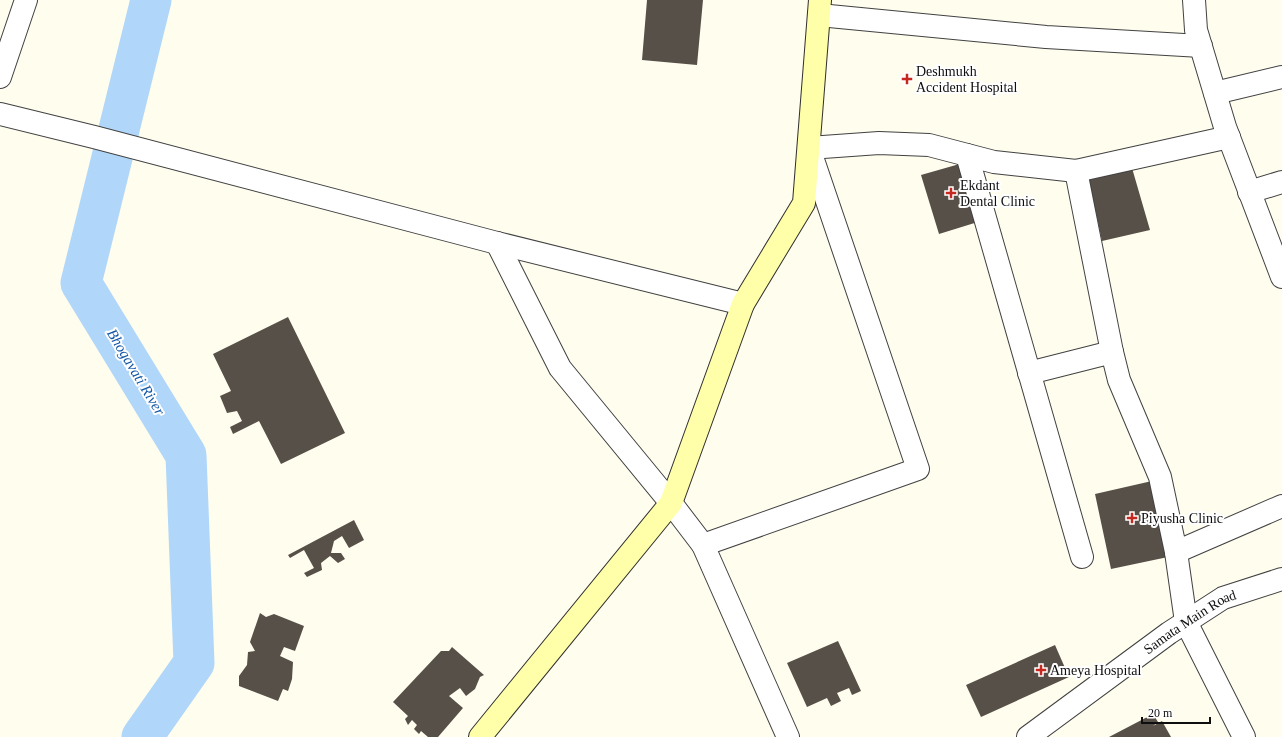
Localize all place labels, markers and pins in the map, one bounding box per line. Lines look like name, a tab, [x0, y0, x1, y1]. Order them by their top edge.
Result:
place label: Deshmukh Accident Hospital	[916, 64, 1018, 95]
marker: Deshmukh Accident Hospital	[901, 73, 913, 85]
place label: Ekdant Dental Clinic	[960, 178, 1035, 209]
marker: Ekdant Dental Clinic	[945, 187, 957, 199]
place label: Piyusha Clinic	[1141, 511, 1223, 526]
marker: Piyusha Clinic	[1126, 512, 1138, 524]
place label: Ameya Hospital	[1050, 663, 1141, 678]
marker: Ameya Hospital	[1035, 664, 1047, 676]

